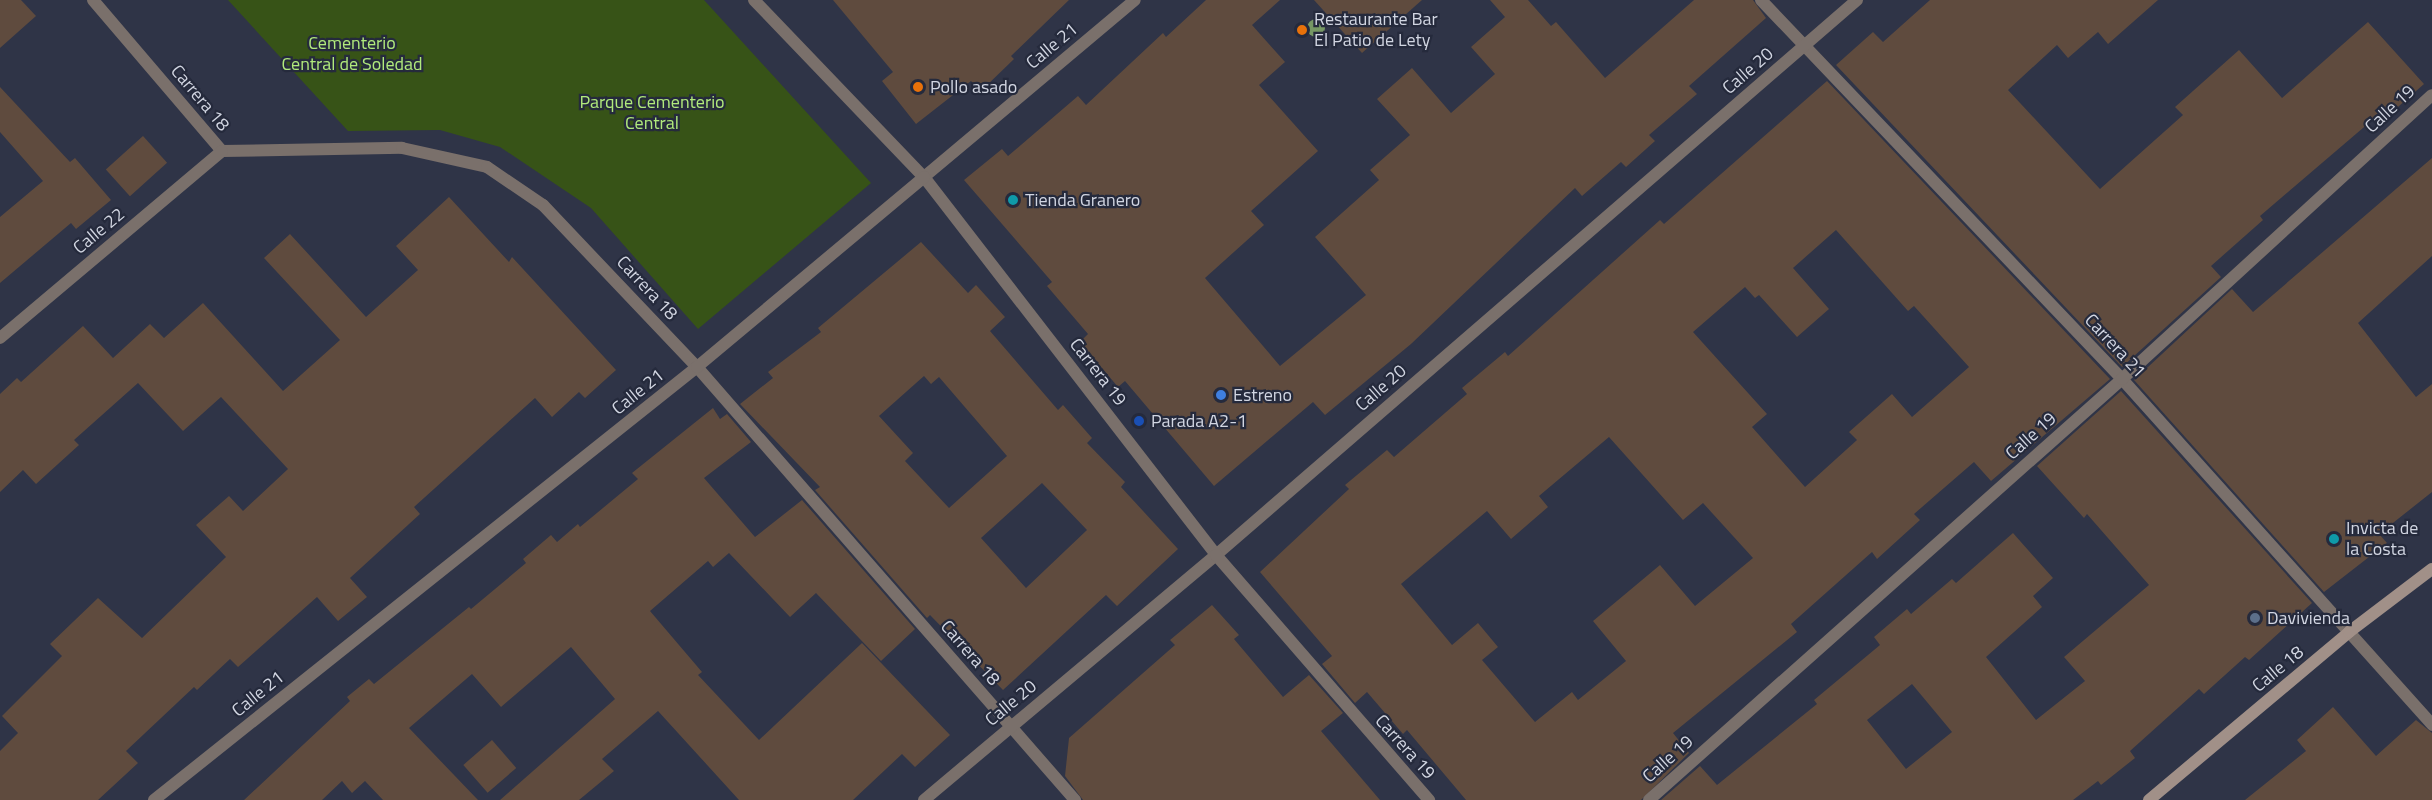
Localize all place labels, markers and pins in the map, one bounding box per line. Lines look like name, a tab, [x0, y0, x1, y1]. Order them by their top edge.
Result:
place label: Restaurante Bar El Patio de Lety	[1314, 9, 1438, 52]
marker: Restaurante Bar El Patio de Lety	[1295, 23, 1309, 37]
place label: Pollo asado	[930, 76, 1017, 98]
marker: Pollo asado	[911, 80, 925, 94]
place label: Tienda Granero	[1025, 189, 1140, 211]
marker: Tienda Granero	[1006, 193, 1020, 207]
place label: Estreno	[1233, 384, 1292, 406]
marker: Estreno	[1214, 388, 1228, 402]
place label: Parada A2-1	[1151, 410, 1247, 432]
marker: Parada A2-1	[1132, 414, 1146, 428]
place label: Invicta de la Costa	[2346, 518, 2418, 560]
marker: Invicta de la Costa	[2327, 532, 2341, 546]
place label: Davivienda	[2267, 607, 2350, 629]
marker: Davivienda	[2248, 611, 2262, 625]

